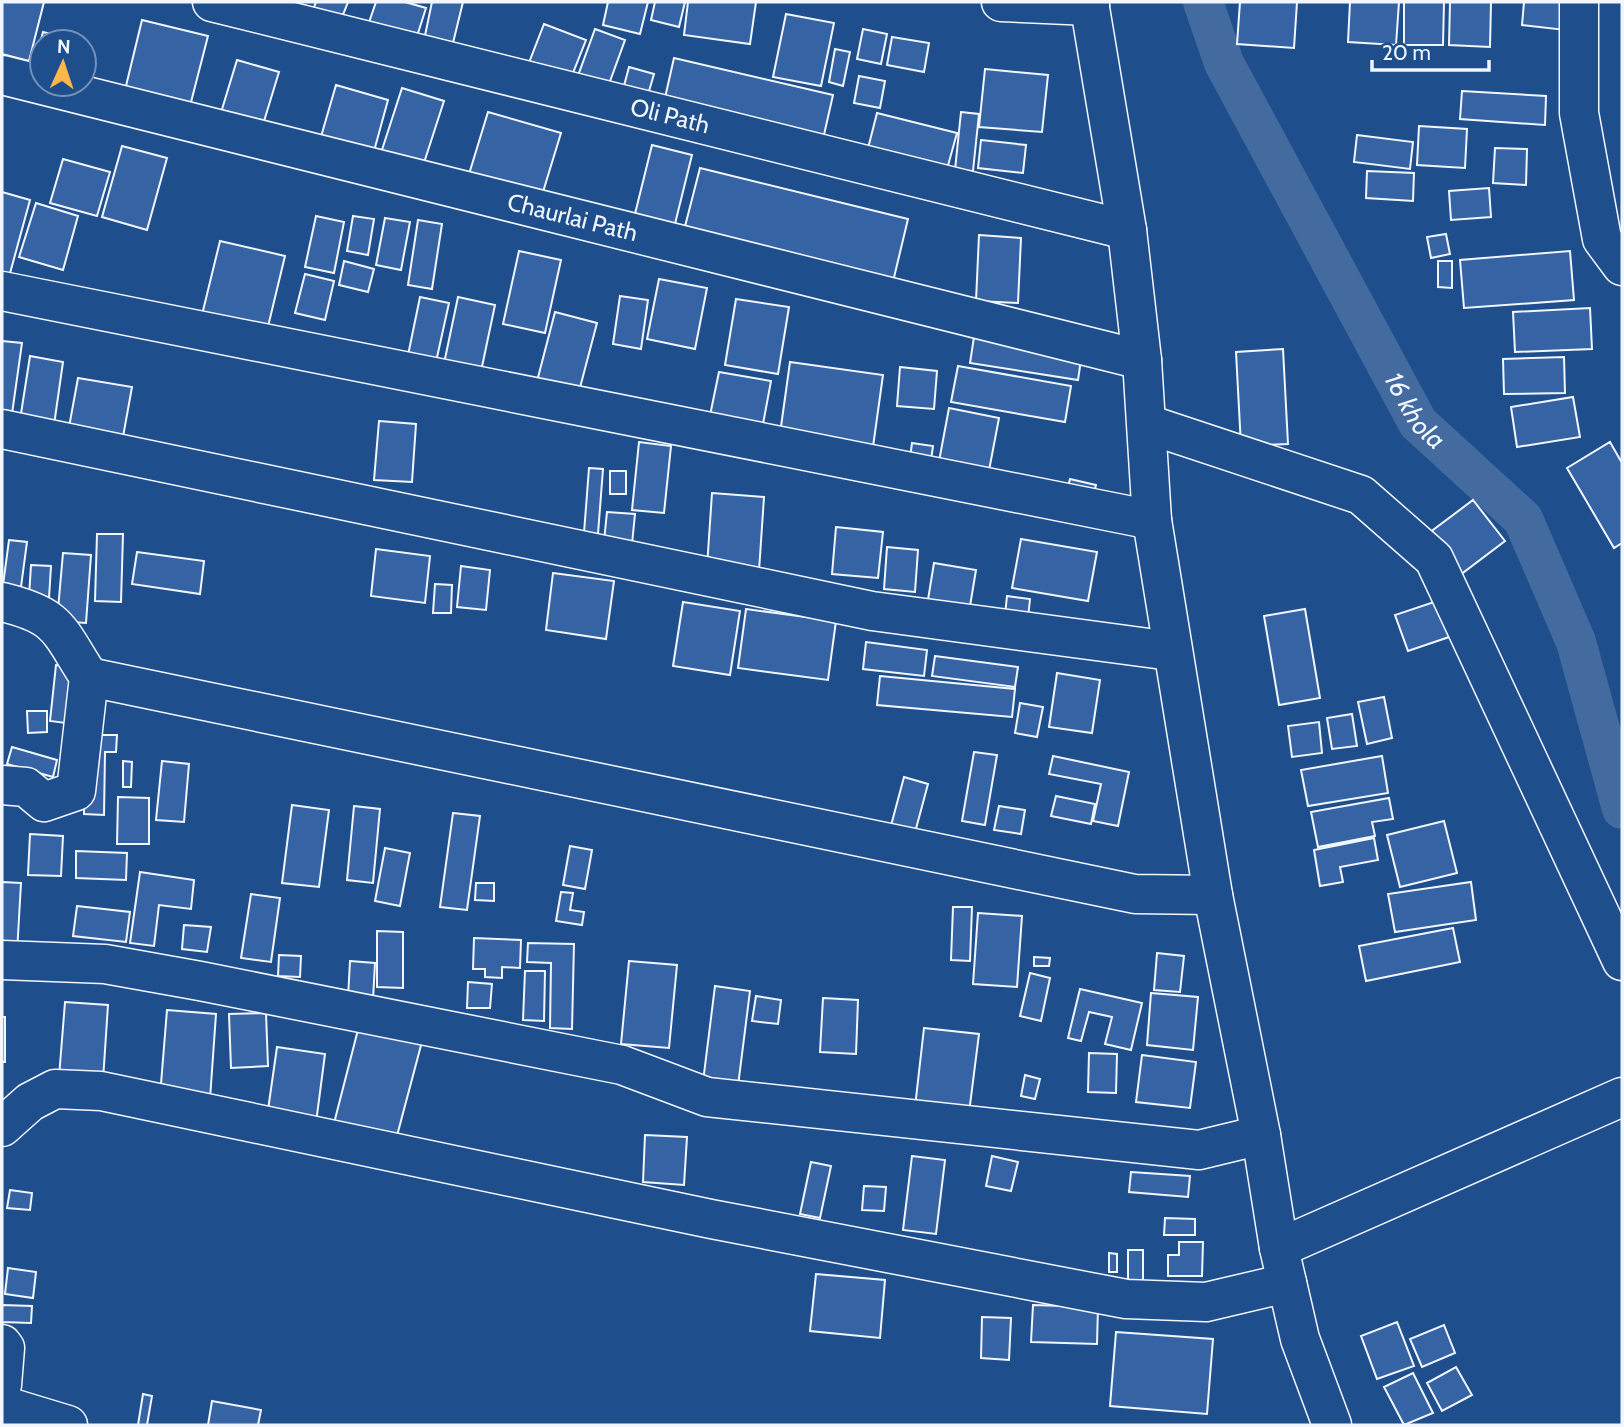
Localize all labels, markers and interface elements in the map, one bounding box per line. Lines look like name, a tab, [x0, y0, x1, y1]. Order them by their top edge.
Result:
north arrow	[28, 28, 98, 98]
scale bar	[1372, 28, 1489, 72]
text: N	[57, 35, 71, 58]
text: 20 m	[1382, 40, 1431, 65]
street label: Oli Path	[628, 92, 713, 139]
street label: Chaurlai Path	[505, 187, 641, 247]
water label: 16 khola	[1378, 368, 1452, 456]

